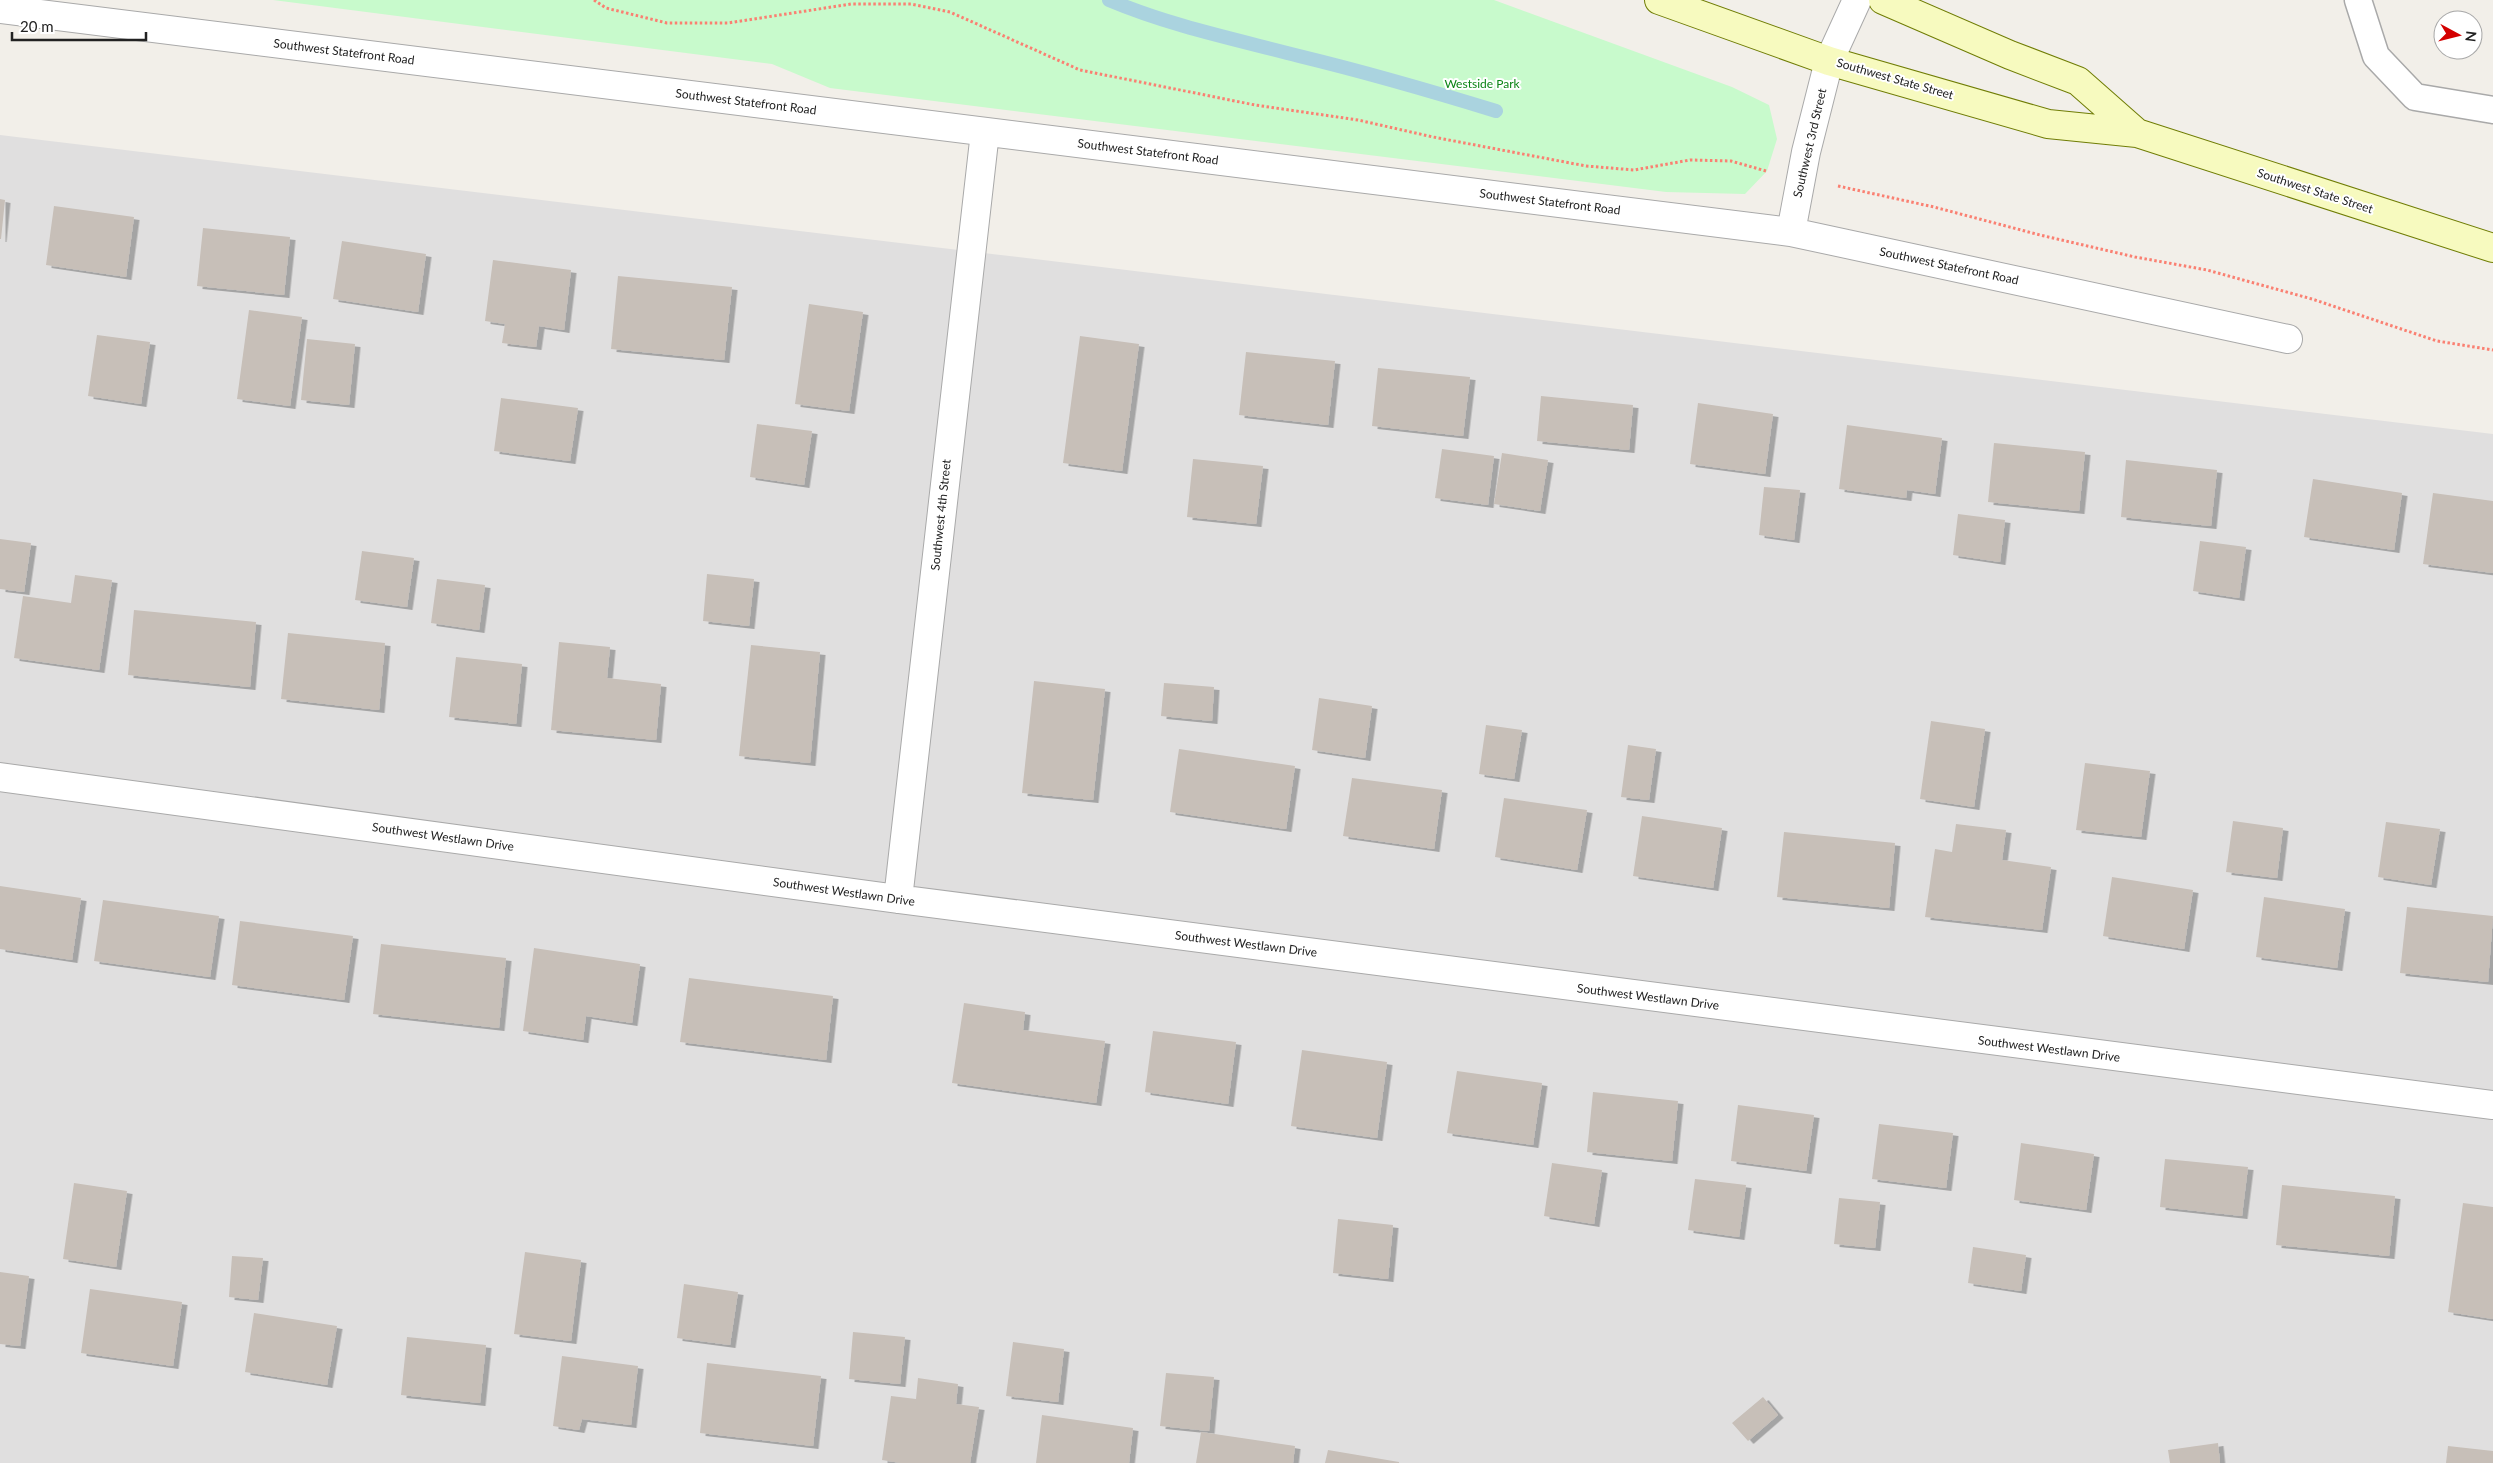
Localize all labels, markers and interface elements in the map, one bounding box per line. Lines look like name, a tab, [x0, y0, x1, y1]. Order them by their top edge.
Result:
scale bar	[12, 10, 146, 42]
north arrow	[2433, 10, 2483, 60]
text: 20 m	[20, 17, 54, 35]
text: N	[2462, 30, 2480, 43]
street label: Southwest Statefront Road	[273, 35, 415, 68]
street label: Southwest State Street	[1835, 55, 1956, 103]
park label: Westside Park	[1444, 76, 1521, 91]
street label: Southwest Statefront Road	[675, 85, 817, 118]
street label: Southwest 3rd Street	[1790, 86, 1830, 199]
street label: Southwest Statefront Road	[1077, 135, 1219, 168]
street label: Southwest State Street	[2255, 165, 2376, 217]
street label: Southwest Statefront Road	[1479, 185, 1621, 218]
street label: Southwest Statefront Road	[1878, 243, 2020, 288]
street label: Southwest 4th Street	[927, 458, 954, 571]
street label: Southwest Westlawn Drive	[371, 819, 515, 854]
street label: Southwest Westlawn Drive	[772, 874, 916, 909]
street label: Southwest Westlawn Drive	[1174, 927, 1318, 960]
street label: Southwest Westlawn Drive	[1576, 980, 1720, 1013]
street label: Southwest Westlawn Drive	[1977, 1032, 2121, 1065]

